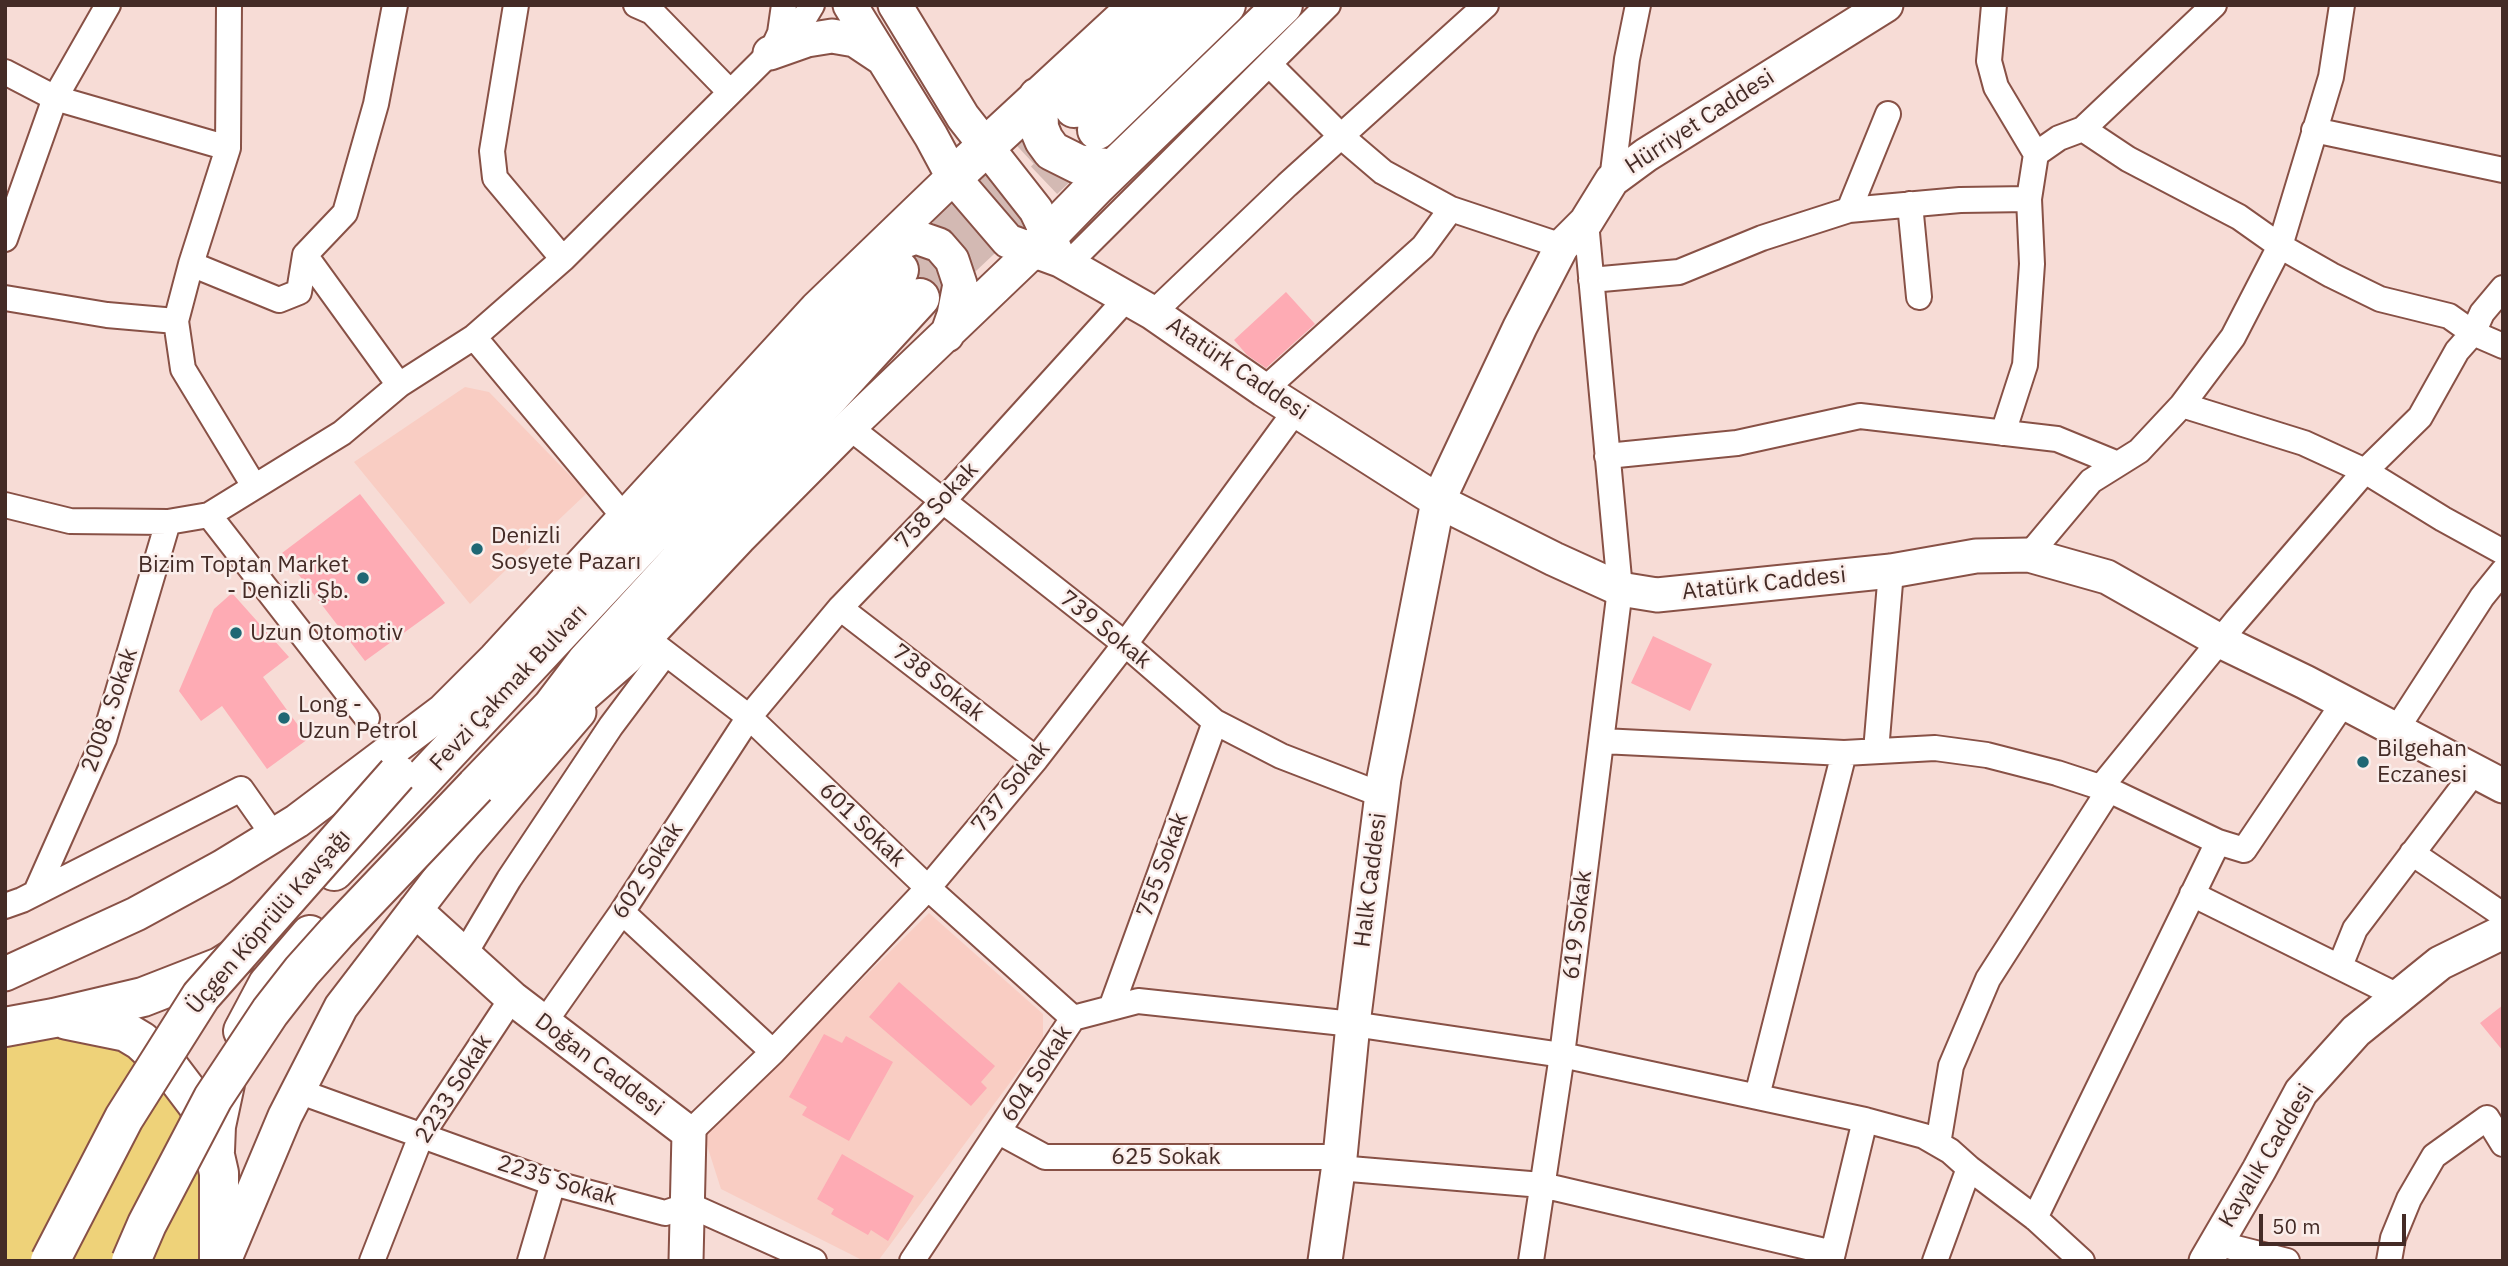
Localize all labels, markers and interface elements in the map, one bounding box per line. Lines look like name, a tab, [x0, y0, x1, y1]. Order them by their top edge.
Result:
street label: Hürriyet Caddesi	[1620, 64, 1780, 180]
street label: Atatürk Caddesi	[1161, 311, 1313, 427]
street label: 758 Sokak	[890, 457, 984, 555]
place label: Denizli Sosyete Pazarı	[491, 522, 641, 576]
marker: Denizli Sosyete Pazarı	[469, 541, 485, 557]
place label: Bizim Toptan Market - Denizli Şb.	[138, 551, 349, 605]
street label: Atatürk Caddesi	[1681, 562, 1847, 606]
marker: Bizim Toptan Market - Denizli Şb.	[355, 570, 371, 586]
street label: 739 Sokak	[1054, 585, 1156, 675]
street label: Fevzi Çakmak Bulvarı	[425, 599, 593, 777]
place label: Uzun Otomotiv	[250, 619, 403, 647]
marker: Uzun Otomotiv	[228, 625, 244, 641]
street label: 738 Sokak	[886, 638, 990, 728]
street label: 2008. Sokak	[76, 644, 144, 776]
place label: Long - Uzun Petrol	[298, 691, 417, 745]
marker: Long - Uzun Petrol	[276, 710, 292, 726]
place label: Bilgehan Eczanesi	[2377, 735, 2467, 789]
street label: 737 Sokak	[966, 736, 1056, 838]
marker: Bilgehan Eczanesi	[2355, 754, 2371, 770]
street label: 601 Sokak	[813, 777, 911, 873]
street label: 755 Sokak	[1131, 809, 1195, 921]
street label: Halk Caddesi	[1349, 811, 1393, 949]
street label: 602 Sokak	[607, 818, 689, 924]
street label: Üçgen Köprülü Kavşağı	[181, 824, 357, 1020]
street label: 619 Sokak	[1558, 869, 1598, 981]
street label: Doğan Caddesi	[529, 1008, 669, 1122]
street label: 604 Sokak	[996, 1021, 1078, 1127]
street label: 2233 Sokak	[410, 1029, 498, 1149]
street label: Kayalık Caddesi	[2213, 1079, 2321, 1233]
street label: 625 Sokak	[1111, 1143, 1221, 1171]
street label: 2235 Sokak	[494, 1150, 620, 1212]
scale bar	[2263, 1200, 2410, 1244]
text: 50 m	[2272, 1212, 2321, 1240]

